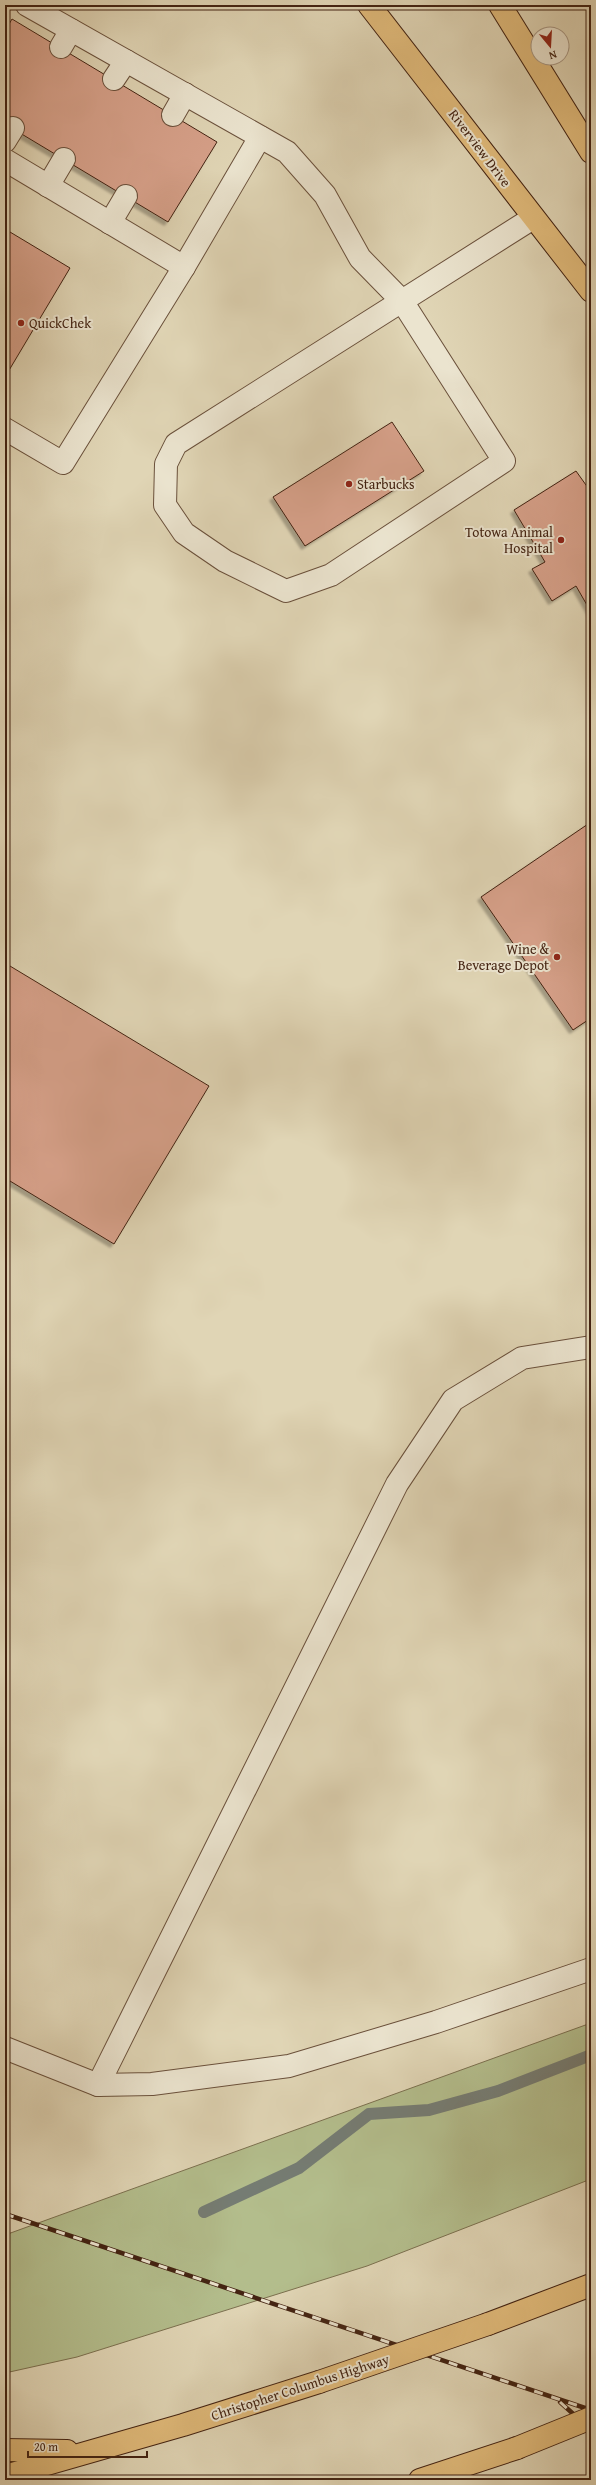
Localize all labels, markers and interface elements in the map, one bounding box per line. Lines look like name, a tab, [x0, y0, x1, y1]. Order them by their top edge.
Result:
north arrow	[530, 26, 570, 66]
text: N	[547, 47, 559, 64]
street label: Riverview Drive	[444, 105, 516, 191]
place label: QuickChek	[29, 313, 92, 333]
marker: QuickChek	[16, 318, 26, 328]
place label: Starbucks	[357, 474, 415, 494]
marker: Starbucks	[344, 479, 354, 489]
place label: Totowa Animal Hospital	[465, 522, 553, 558]
marker: Totowa Animal Hospital	[556, 535, 566, 545]
place label: Wine & Beverage Depot	[458, 939, 550, 975]
marker: Wine & Beverage Depot	[552, 952, 562, 962]
street label: Christopher Columbus Highway	[208, 2349, 392, 2425]
scale bar	[28, 2433, 147, 2459]
text: 20 m	[34, 2438, 58, 2455]

